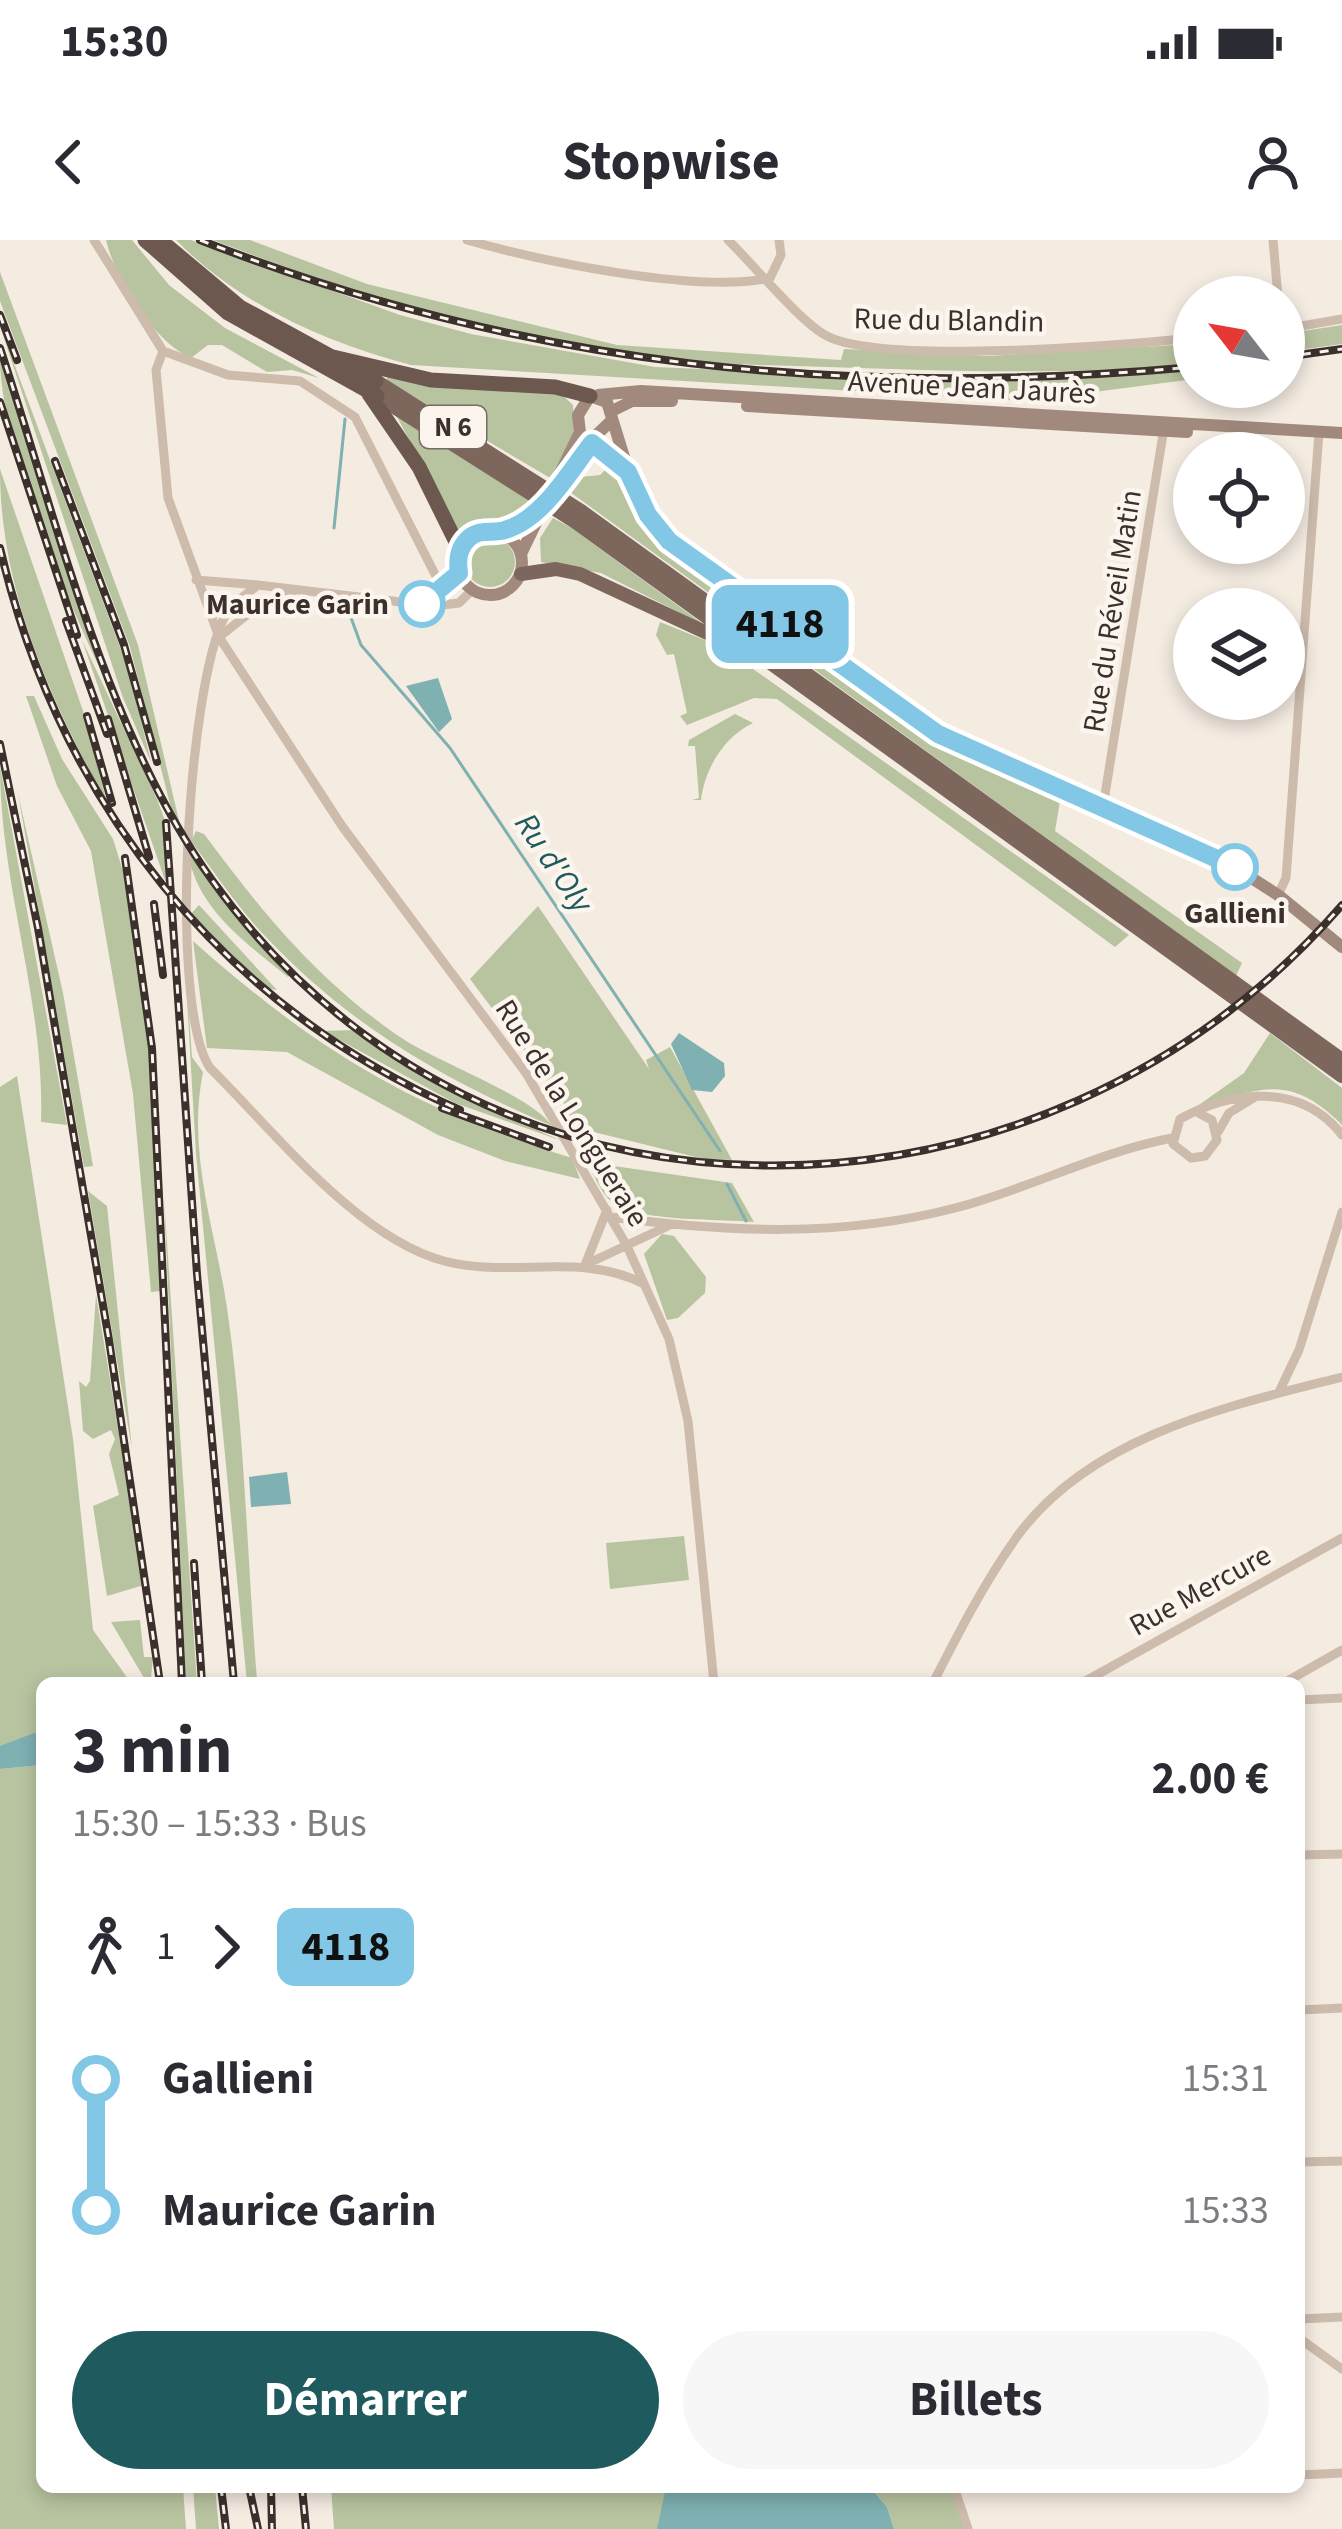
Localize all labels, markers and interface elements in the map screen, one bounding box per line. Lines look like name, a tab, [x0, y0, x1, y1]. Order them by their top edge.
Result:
text: 15:30	[60, 10, 169, 74]
text: Stopwise	[562, 124, 780, 201]
icon: back	[36, 129, 102, 195]
icon: person	[1240, 129, 1306, 195]
north arrow	[1173, 276, 1305, 408]
map controls	[1173, 276, 1305, 720]
street label: Rue du Blandin	[853, 297, 1045, 344]
street label: Avenue Jean Jaurès	[847, 360, 1097, 415]
road number: N 6	[420, 406, 486, 448]
button: locate	[1173, 432, 1305, 564]
street label: Rue du Réveil Matin	[1072, 487, 1153, 736]
marker: Maurice Garin	[400, 582, 444, 626]
place label: Maurice Garin	[206, 583, 389, 626]
line badge: 4118	[696, 585, 864, 663]
button: layers	[1173, 588, 1305, 720]
text: 4118	[736, 594, 824, 654]
water label: Ru d'Oly	[503, 803, 605, 923]
marker: Gallieni	[1213, 845, 1257, 889]
place label: Gallieni	[1184, 892, 1286, 935]
street label: Rue de la Longueraie	[484, 991, 659, 1235]
street label: Rue Mercure	[1122, 1534, 1279, 1647]
text: 3 min	[72, 1704, 233, 1798]
text: 2.00 €	[1151, 1747, 1269, 1811]
text: 15:30 – 15:33 · Bus	[72, 1796, 367, 1852]
icon: walk	[72, 1914, 138, 1980]
icon: forward	[193, 1914, 259, 1980]
text: 4118	[301, 1917, 390, 1977]
text: 1	[156, 1919, 175, 1975]
text: Gallieni	[162, 2047, 314, 2111]
text: 15:31	[1182, 2051, 1269, 2107]
text: Maurice Garin	[162, 2179, 437, 2243]
text: 15:33	[1182, 2183, 1269, 2239]
button: Démarrer	[72, 2331, 659, 2469]
button: Billets	[683, 2331, 1269, 2469]

